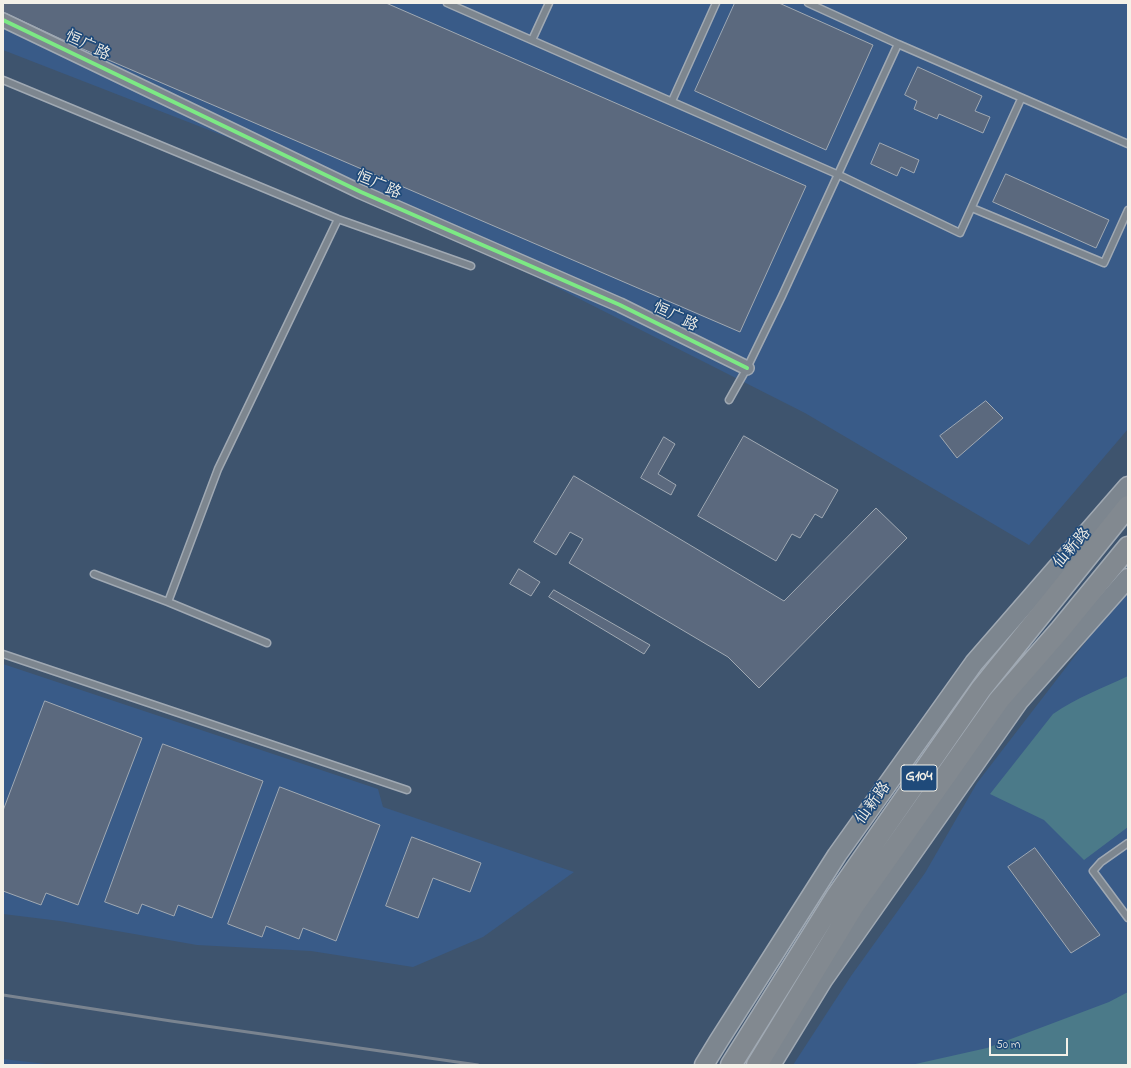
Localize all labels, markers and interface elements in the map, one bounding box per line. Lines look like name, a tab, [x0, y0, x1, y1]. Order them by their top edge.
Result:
street label: 恒广路	[61, 28, 113, 66]
street label: 恒广路	[352, 167, 404, 205]
street label: 恒广路	[649, 299, 701, 337]
street label: 仙新路	[1050, 525, 1096, 573]
road number: G104	[901, 765, 937, 791]
street label: 仙新路	[852, 779, 896, 829]
scale bar	[991, 1030, 1070, 1056]
text: 50 m	[996, 1036, 1020, 1054]

